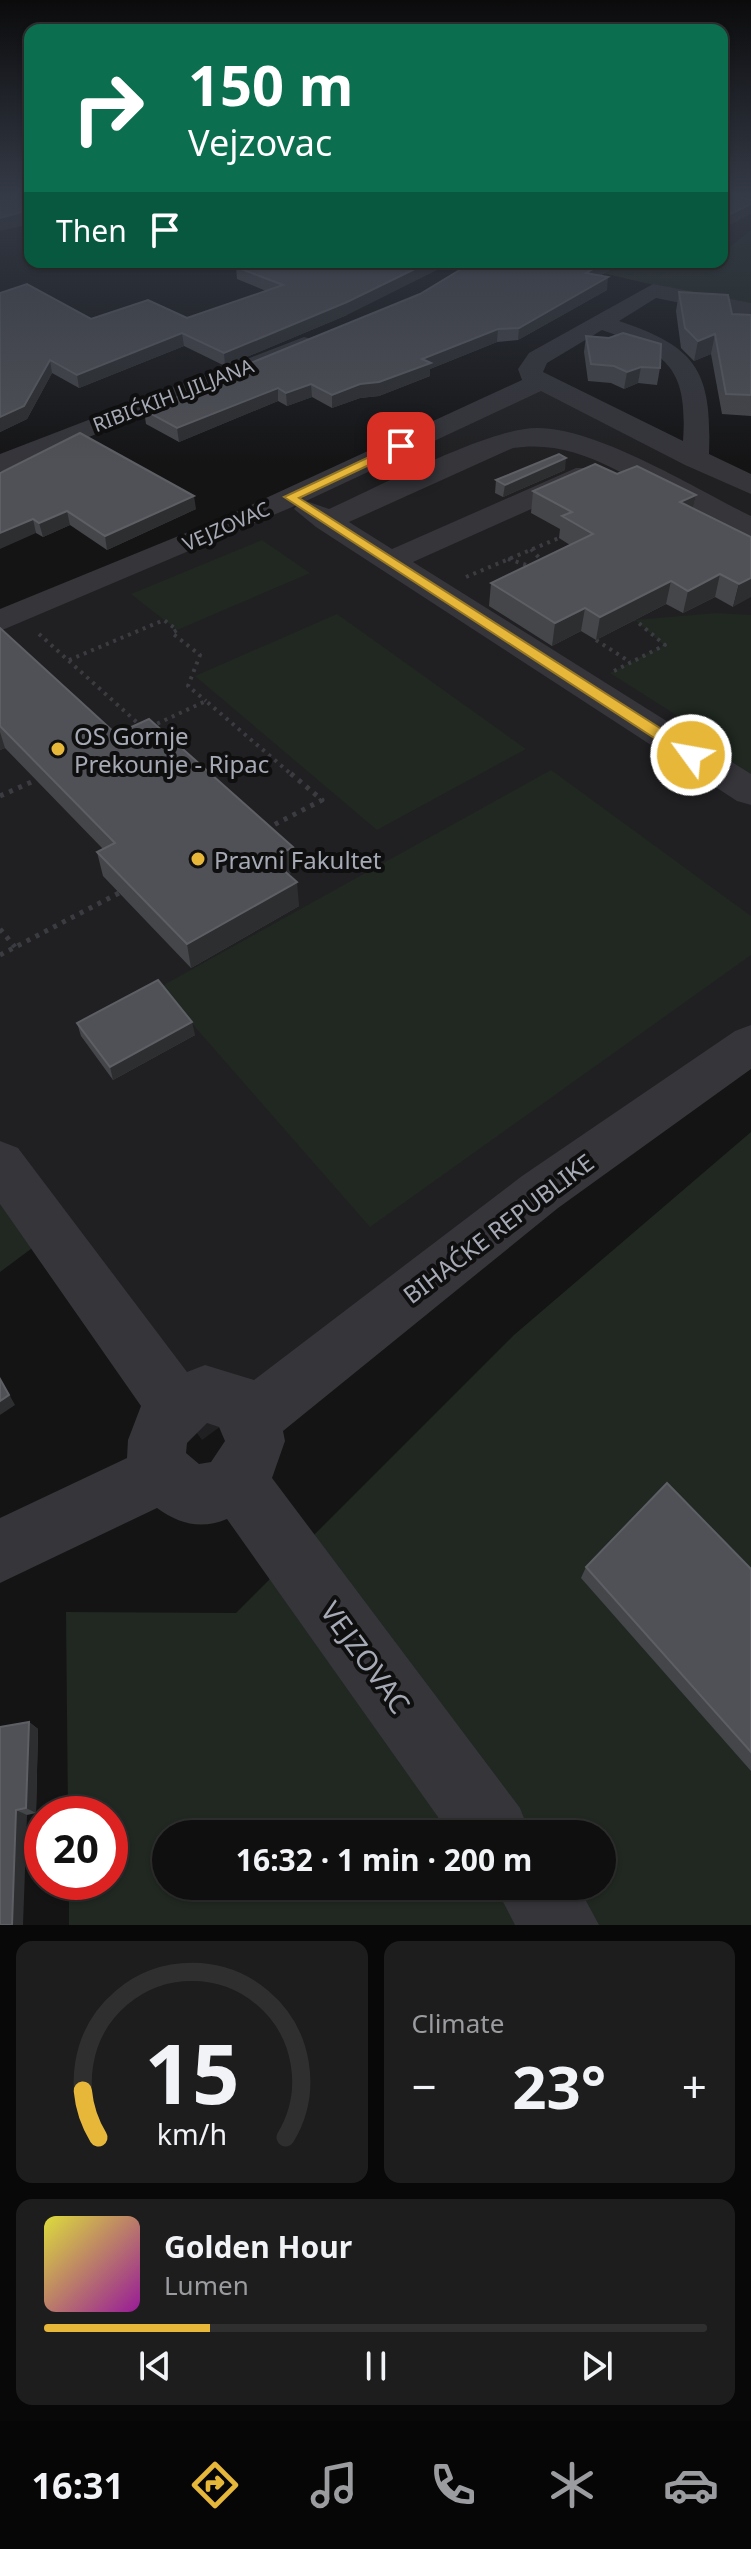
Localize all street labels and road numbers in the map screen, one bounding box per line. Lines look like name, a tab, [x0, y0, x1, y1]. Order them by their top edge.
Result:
street label: RIBIĆKIH LJILJANA	[89, 352, 258, 438]
street label: VEJZOVAC	[178, 495, 274, 557]
street label: BIHAĆKE REPUBLIKE	[396, 1145, 600, 1311]
street label: VEJZOVAC	[313, 1593, 419, 1721]

